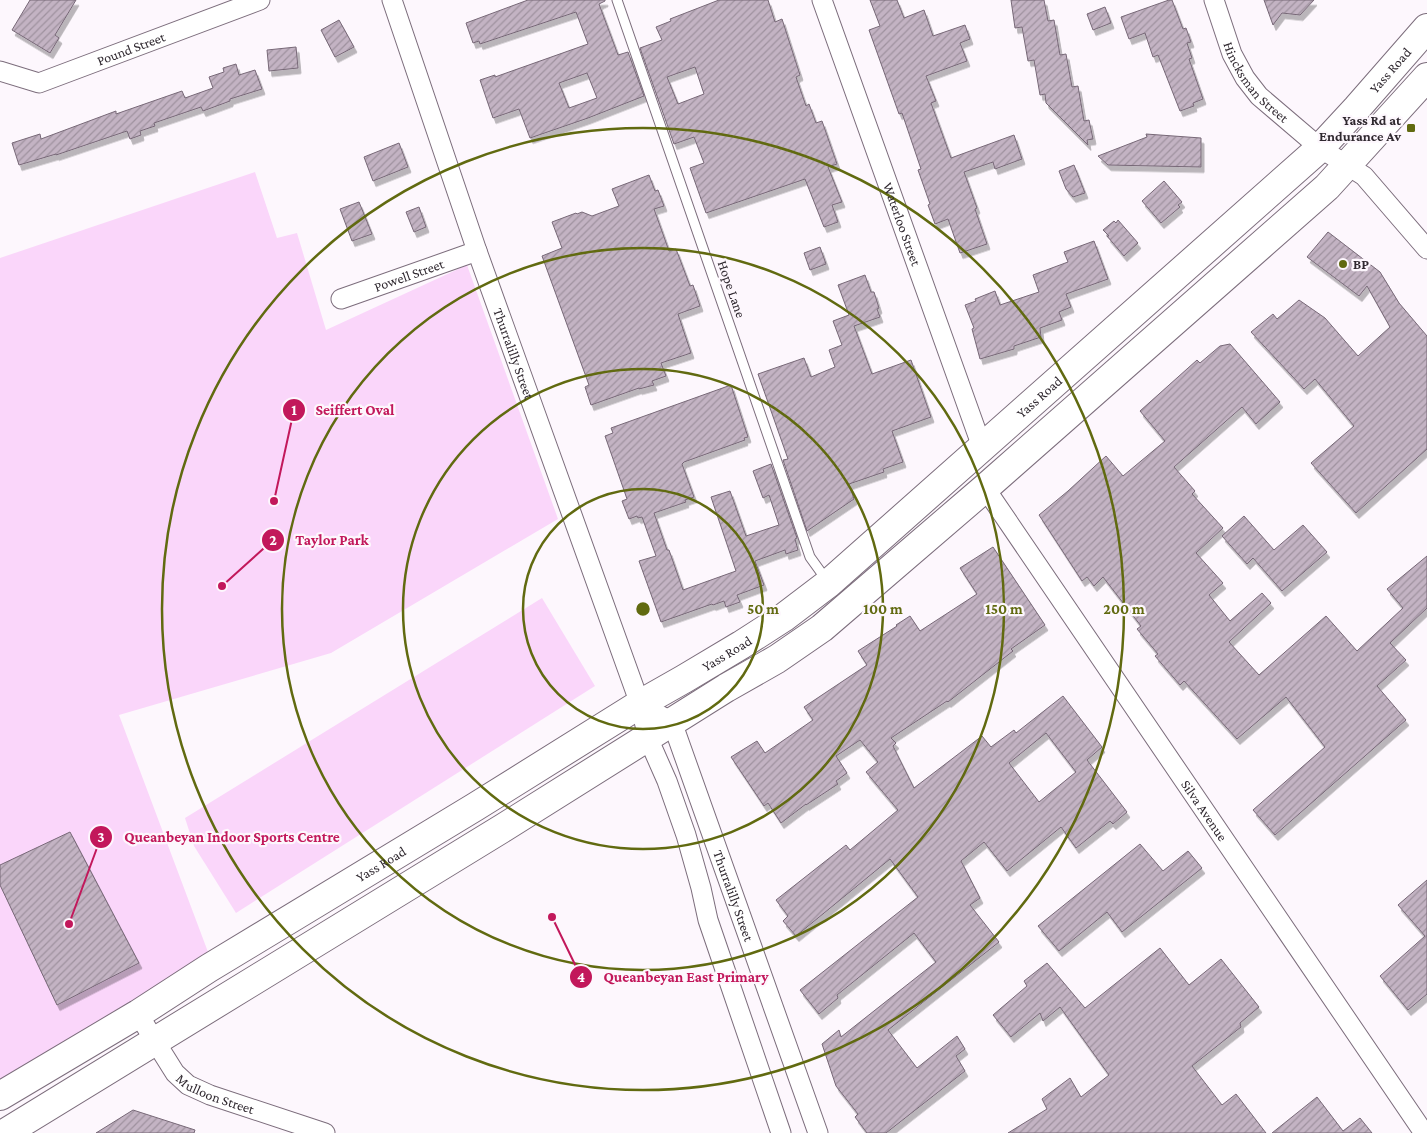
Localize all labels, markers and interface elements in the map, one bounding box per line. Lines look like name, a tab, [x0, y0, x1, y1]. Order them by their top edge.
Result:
street label: Pound Street	[95, 28, 168, 69]
street label: Hincksman Street	[1220, 40, 1292, 126]
street label: Yass Road	[1366, 44, 1415, 96]
place label: Yass Rd at Endurance Av	[1319, 112, 1402, 144]
marker: Yass Rd at Endurance Av	[1405, 122, 1417, 134]
street label: Waterloo Street	[880, 180, 925, 268]
street label: Powell Street	[372, 255, 446, 295]
place label: BP	[1353, 256, 1369, 272]
street label: Hope Lane	[715, 258, 749, 320]
marker: BP	[1337, 258, 1349, 270]
street label: Thurralilly Street	[490, 306, 538, 402]
street label: Yass Road	[1013, 372, 1066, 421]
callout: Seiffert Oval	[281, 395, 405, 425]
text: 1	[291, 402, 297, 418]
text: Seiffert Oval	[316, 402, 395, 418]
callout: Taylor Park	[260, 525, 379, 555]
text: 2	[269, 532, 277, 548]
text: Taylor Park	[295, 532, 370, 548]
centre of rings	[634, 600, 652, 618]
text: 50 m	[747, 601, 779, 617]
text: 100 m	[863, 601, 903, 617]
text: 150 m	[985, 601, 1023, 617]
text: 200 m	[1103, 601, 1145, 617]
street label: Yass Road	[699, 632, 755, 674]
street label: Silva Avenue	[1178, 777, 1231, 844]
callout: Queanbeyan Indoor Sports Centre	[89, 822, 349, 852]
text: 3	[97, 829, 105, 845]
text: Queanbeyan Indoor Sports Centre	[124, 829, 340, 845]
street label: Yass Road	[353, 843, 409, 885]
street label: Thurralilly Street	[710, 848, 757, 944]
callout: Queanbeyan East Primary	[568, 962, 779, 992]
text: 4	[577, 969, 585, 985]
text: Queanbeyan East Primary	[603, 969, 769, 985]
street label: Mulloon Street	[173, 1070, 257, 1117]

